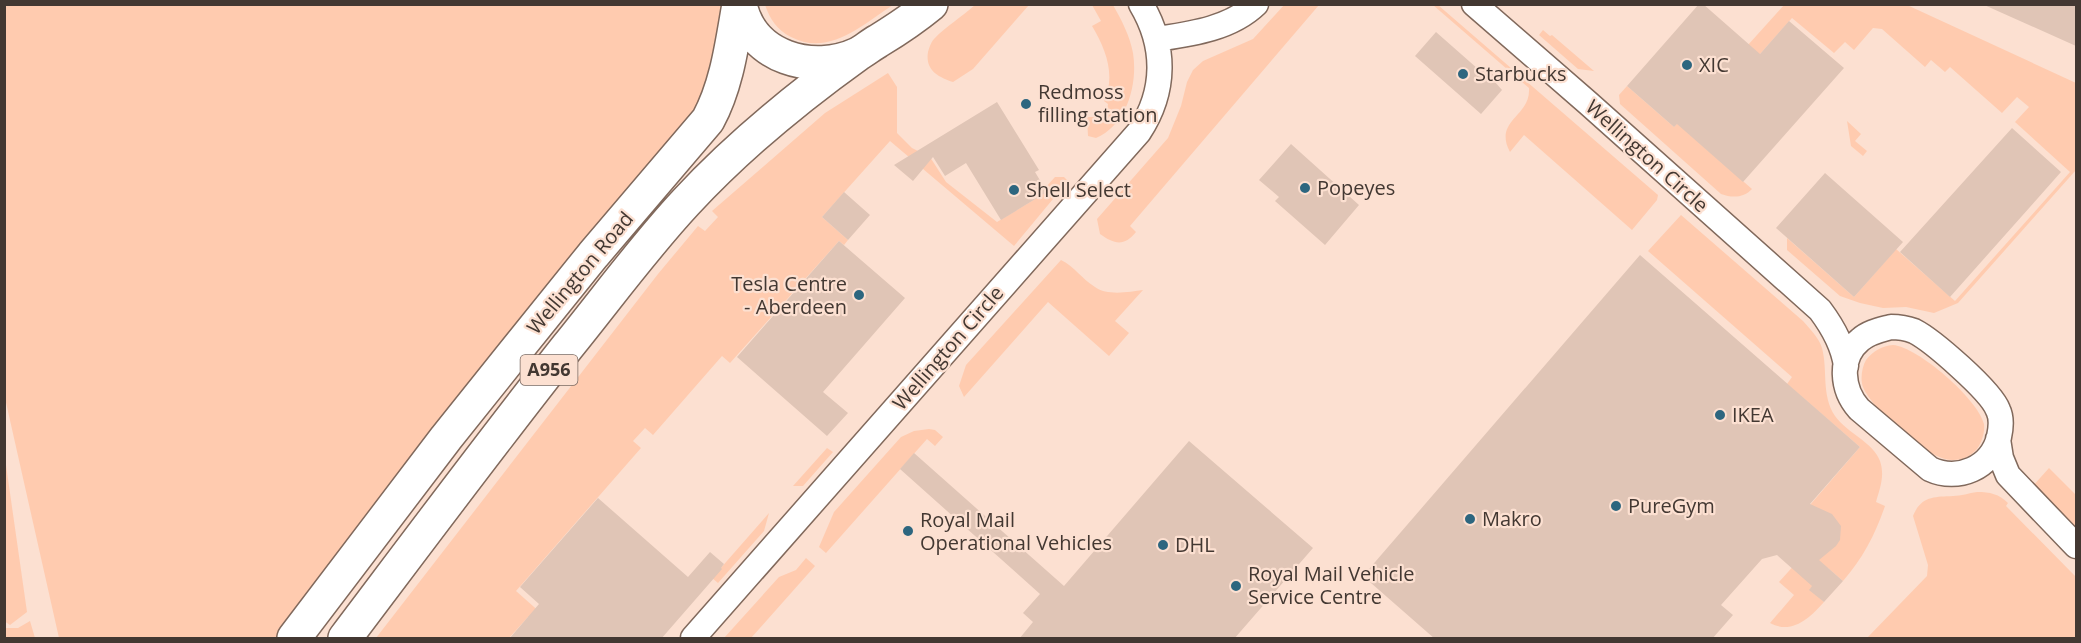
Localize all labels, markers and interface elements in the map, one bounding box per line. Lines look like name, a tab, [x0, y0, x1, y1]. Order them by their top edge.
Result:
place label: XIC	[1699, 51, 1729, 78]
marker: XIC	[1680, 58, 1694, 72]
place label: Starbucks	[1475, 60, 1567, 87]
marker: Starbucks	[1456, 67, 1470, 81]
place label: Redmoss filling station	[1038, 78, 1158, 128]
street label: Wellington Circle	[1580, 93, 1714, 218]
marker: Redmoss filling station	[1019, 97, 1033, 111]
place label: Popeyes	[1317, 174, 1395, 201]
place label: Shell Select	[1026, 176, 1131, 203]
marker: Popeyes	[1298, 181, 1312, 195]
marker: Shell Select	[1007, 183, 1021, 197]
street label: Wellington Road	[520, 206, 639, 340]
place label: Tesla Centre - Aberdeen	[731, 270, 847, 320]
street label: Wellington Circle	[886, 280, 1009, 416]
marker: Tesla Centre - Aberdeen	[852, 288, 866, 302]
road number: A956	[520, 355, 578, 385]
place label: IKEA	[1732, 401, 1774, 428]
marker: IKEA	[1713, 408, 1727, 422]
place label: PureGym	[1628, 492, 1715, 519]
marker: PureGym	[1609, 499, 1623, 513]
place label: Makro	[1482, 505, 1542, 532]
place label: Royal Mail Operational Vehicles	[920, 506, 1112, 556]
marker: Makro	[1463, 512, 1477, 526]
marker: Royal Mail Operational Vehicles	[901, 524, 915, 538]
place label: DHL	[1175, 531, 1215, 558]
marker: DHL	[1156, 538, 1170, 552]
place label: Royal Mail Vehicle Service Centre	[1248, 560, 1414, 610]
marker: Royal Mail Vehicle Service Centre	[1229, 579, 1243, 593]

